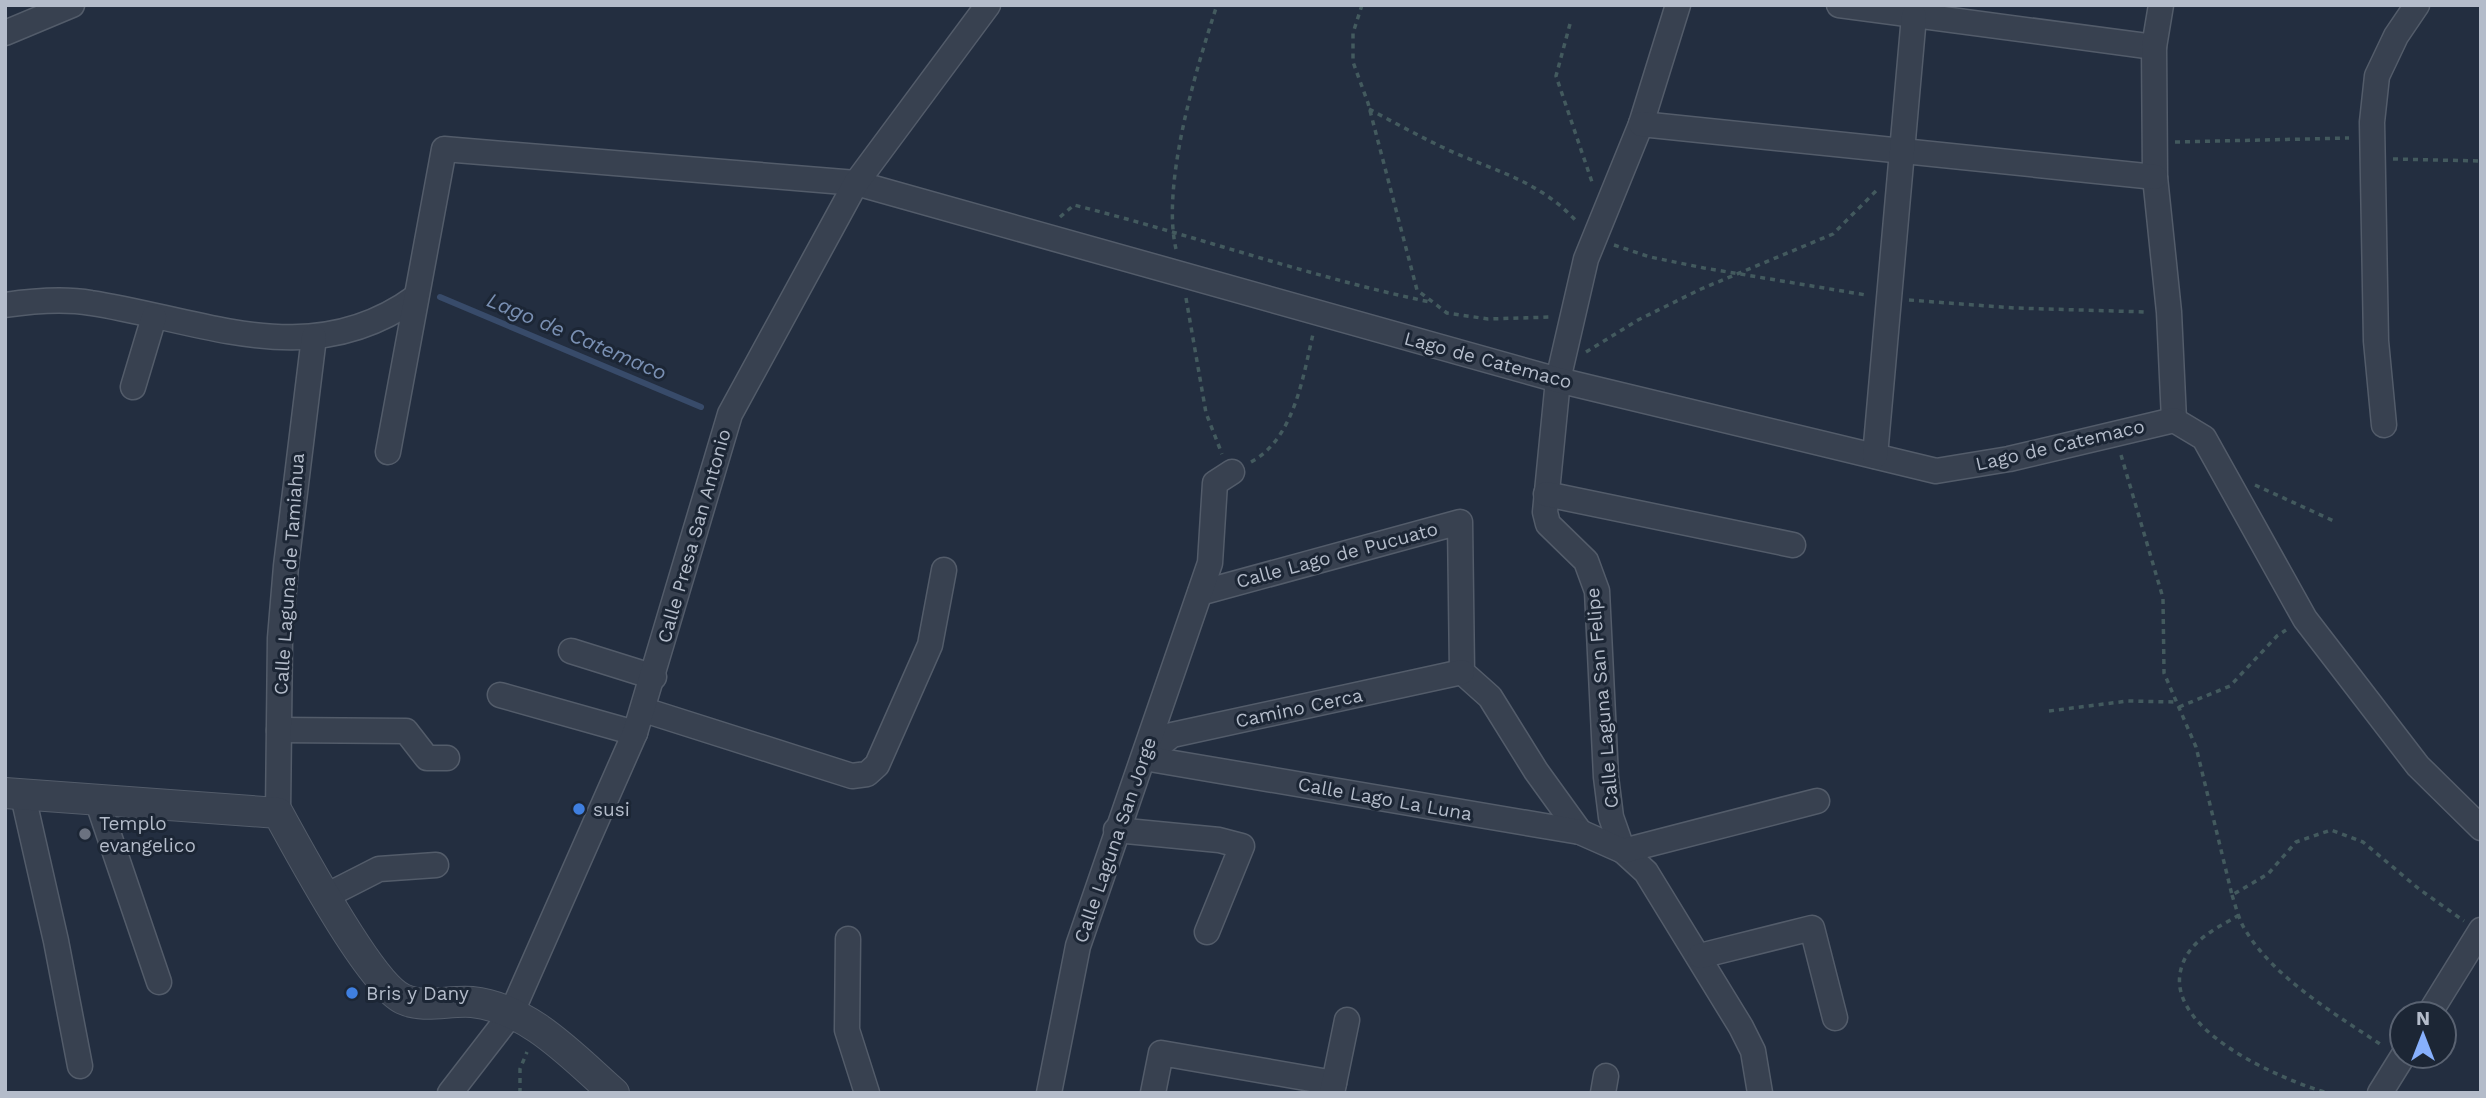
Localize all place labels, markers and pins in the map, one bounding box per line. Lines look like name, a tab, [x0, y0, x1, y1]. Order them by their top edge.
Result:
place label: susi	[593, 798, 630, 821]
marker: susi	[571, 801, 587, 817]
place label: Templo evangelico	[99, 812, 196, 857]
marker: Templo evangelico	[77, 826, 93, 842]
place label: Bris y Dany	[366, 982, 469, 1005]
marker: Bris y Dany	[344, 985, 360, 1001]

